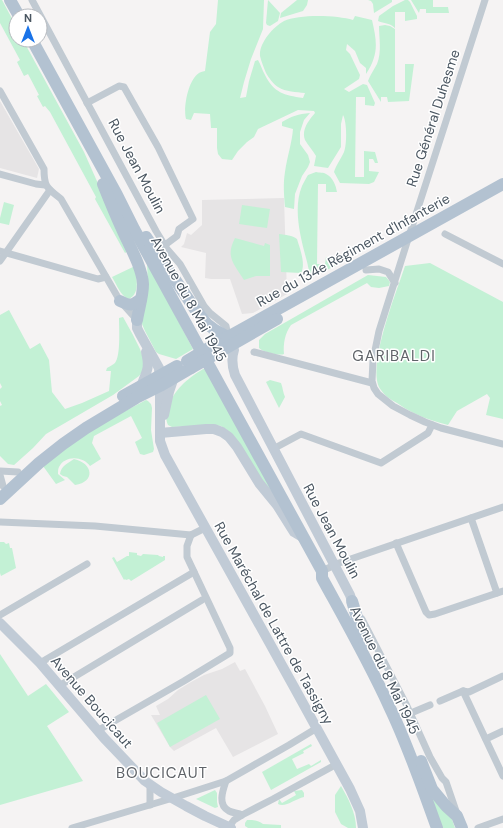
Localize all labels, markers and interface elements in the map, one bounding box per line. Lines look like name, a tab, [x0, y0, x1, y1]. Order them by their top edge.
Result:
north arrow	[8, 8, 48, 48]
text: N	[24, 11, 32, 25]
street label: Rue Général Duhesme	[402, 47, 464, 189]
street label: Rue Jean Moulin	[104, 115, 170, 217]
street label: Rue du 134e Régiment d'Infanterie	[253, 189, 453, 311]
street label: Avenue du 8 Mai 1945	[147, 233, 231, 365]
district label: GARIBALDI	[352, 346, 436, 366]
street label: Rue Jean Moulin	[299, 480, 365, 582]
street label: Rue Maréchal de Lattre de Tassigny	[211, 518, 338, 728]
street label: Avenue du 8 Mai 1945	[346, 603, 424, 737]
street label: Avenue Boucicaut	[47, 652, 137, 752]
district label: BOUCICAUT	[116, 763, 208, 783]

